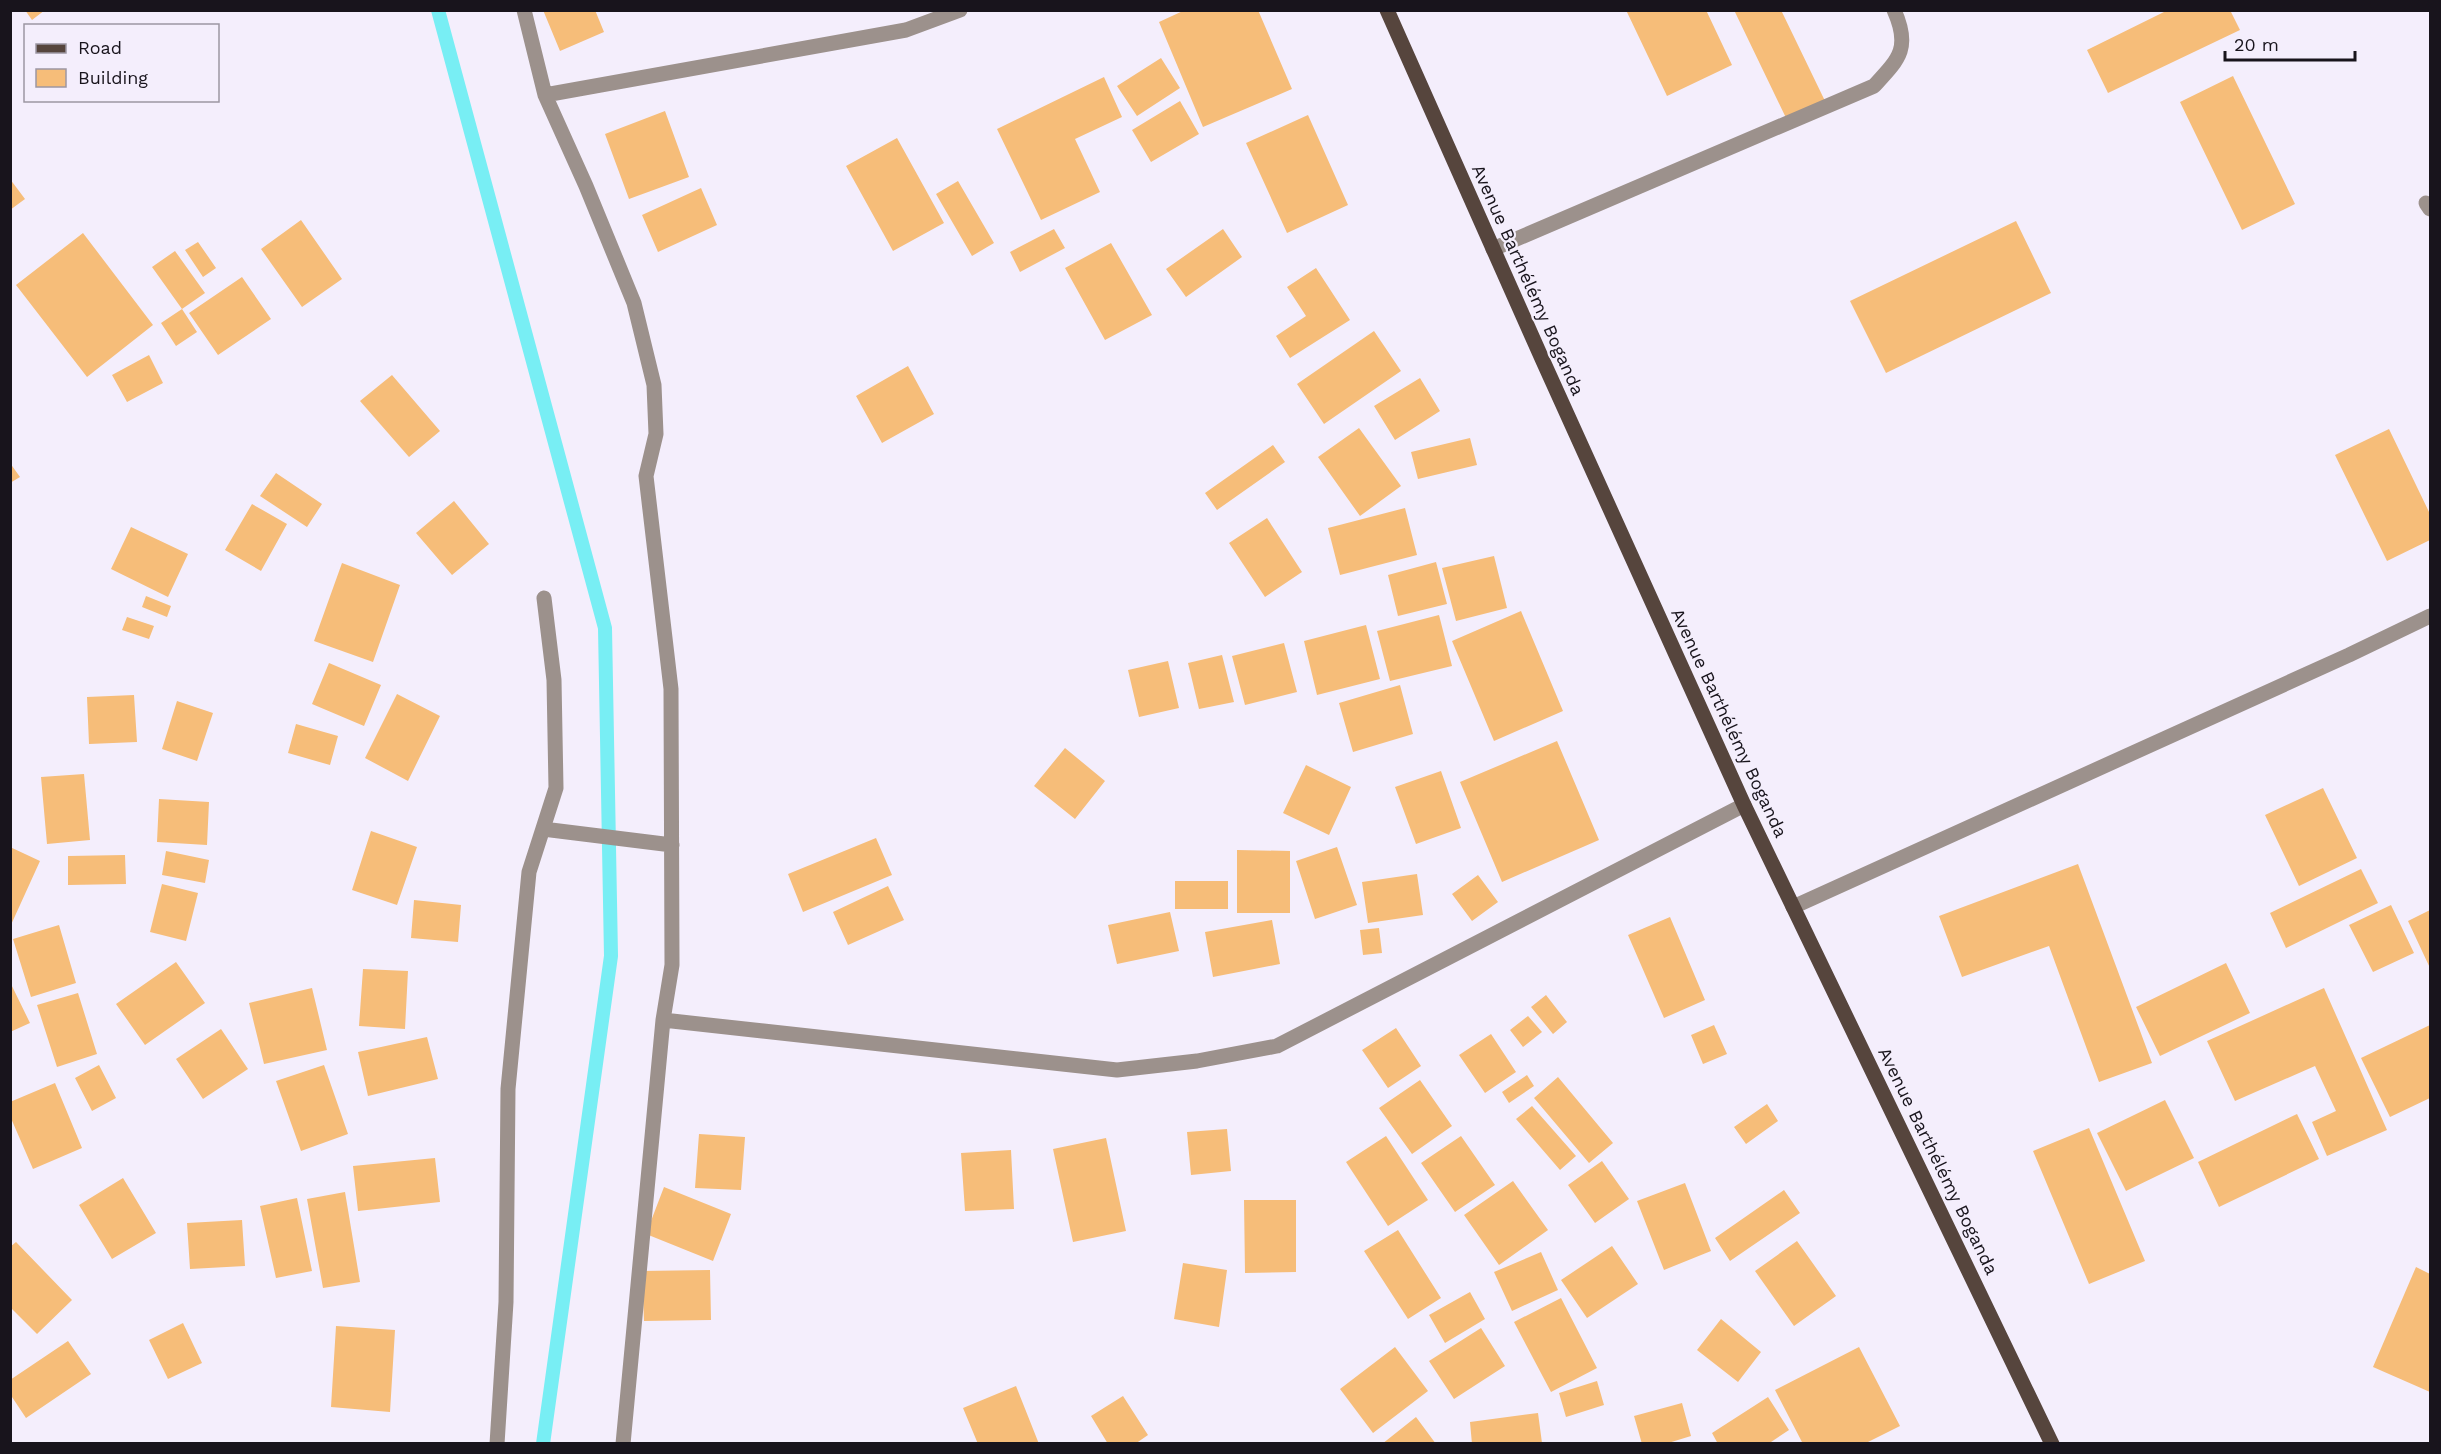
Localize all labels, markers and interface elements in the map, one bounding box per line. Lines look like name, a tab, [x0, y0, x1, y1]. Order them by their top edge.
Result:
legend	[24, 24, 219, 102]
scale bar	[2225, 24, 2356, 62]
text: 20 m	[2234, 34, 2279, 55]
text: Road	[78, 37, 122, 58]
text: Building	[78, 67, 148, 88]
street label: Avenue Barthélémy Boganda	[1468, 161, 1589, 398]
street label: Avenue Barthélémy Boganda	[1667, 605, 1792, 841]
street label: Avenue Barthélémy Boganda	[1874, 1044, 2003, 1278]

